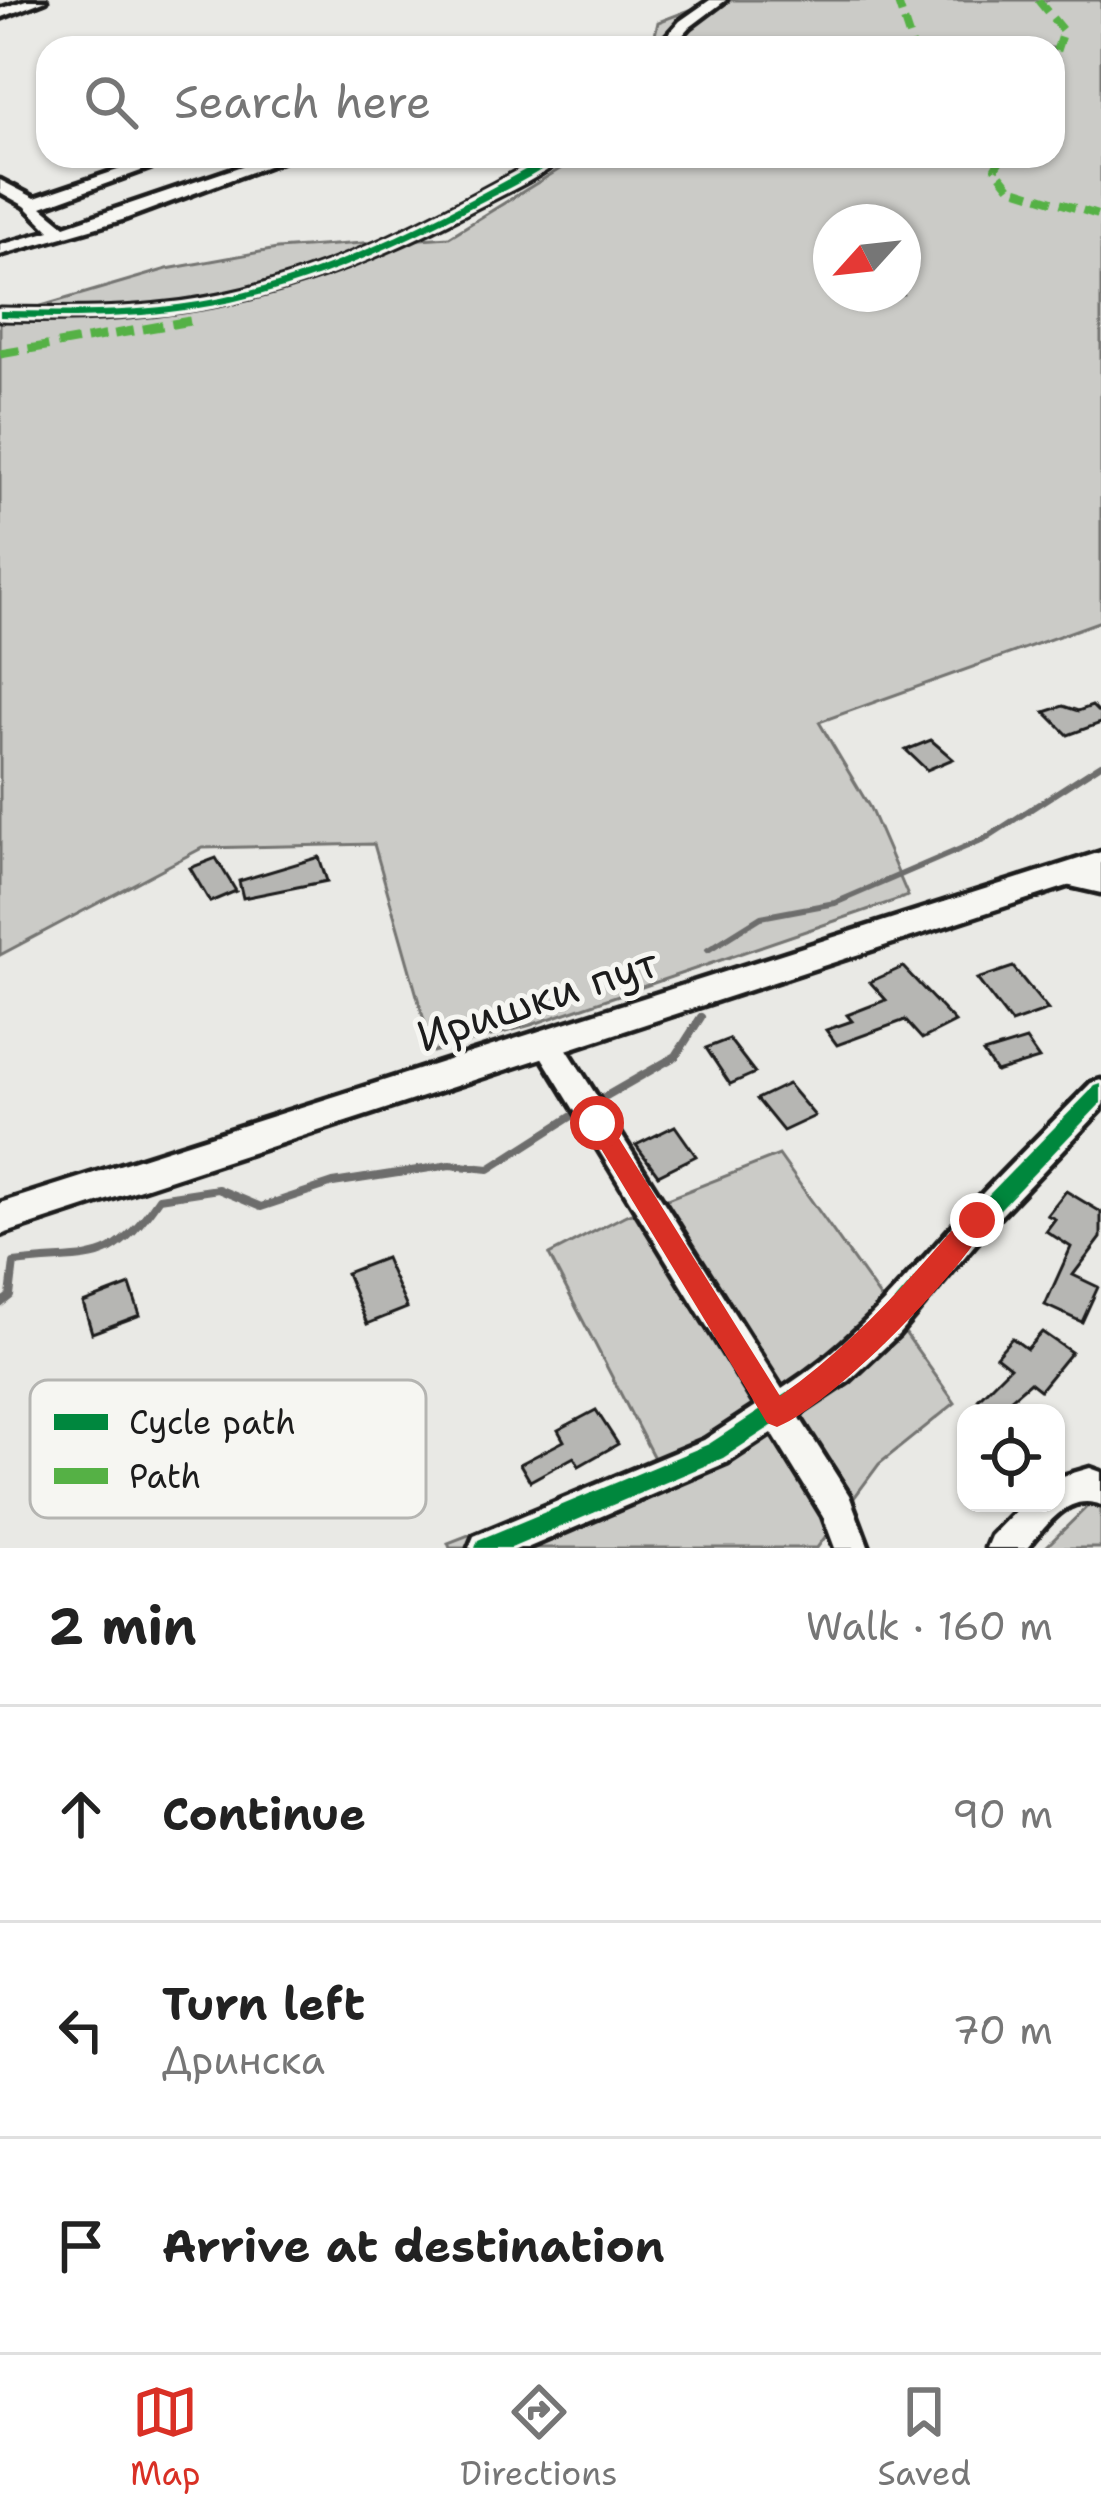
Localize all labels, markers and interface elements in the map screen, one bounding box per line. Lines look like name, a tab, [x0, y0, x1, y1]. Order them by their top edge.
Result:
search box	[36, 36, 1065, 168]
icon: search	[78, 69, 144, 135]
text: Search here	[174, 72, 431, 132]
north arrow	[813, 204, 921, 312]
street label: Иришки пут	[409, 934, 665, 1064]
route start	[570, 1096, 624, 1150]
route end	[950, 1193, 1004, 1247]
legend	[30, 1380, 426, 1518]
text: Cycle path	[129, 1400, 296, 1445]
map controls	[957, 1404, 1065, 1512]
button: locate	[957, 1404, 1065, 1512]
text: Path	[129, 1454, 201, 1499]
text: 2 min	[48, 1592, 197, 1660]
text: Walk · 160 m	[806, 1600, 1053, 1652]
icon: ahead	[48, 1781, 114, 1847]
text: Continue	[162, 1784, 366, 1844]
text: 90 m	[952, 1788, 1053, 1840]
text: Turn left	[162, 1974, 365, 2034]
icon: left	[48, 1997, 114, 2063]
text: 70 m	[952, 2004, 1053, 2056]
text: Дринска	[162, 2034, 325, 2086]
icon: arrive	[48, 2213, 114, 2279]
text: Arrive at destination	[162, 2216, 665, 2276]
tab: Map	[130, 2379, 201, 2496]
tab: Directions	[460, 2379, 618, 2496]
tab: Saved	[877, 2379, 971, 2496]

